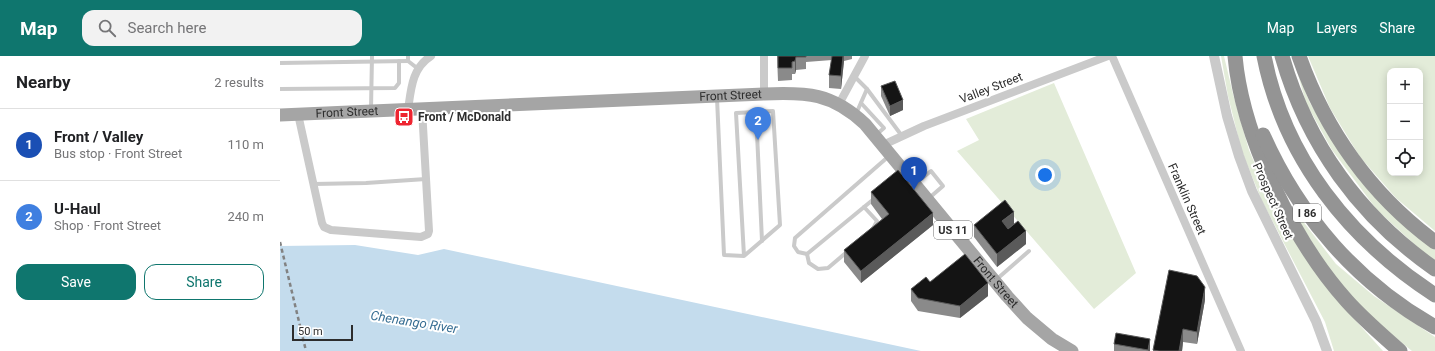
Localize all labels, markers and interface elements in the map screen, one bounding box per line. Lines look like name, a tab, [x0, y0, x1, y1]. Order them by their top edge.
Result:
search box	[82, 10, 362, 46]
text: Map	[20, 17, 58, 40]
icon: search	[96, 17, 118, 39]
text: Search here	[128, 19, 206, 37]
text: Map	[1267, 20, 1294, 36]
text: Layers	[1316, 20, 1357, 36]
text: Share	[1379, 20, 1415, 36]
map controls	[1387, 68, 1423, 176]
button: +	[1387, 68, 1423, 104]
street label: Valley Street	[958, 70, 1025, 106]
text: Nearby	[16, 72, 71, 92]
text: 2 results	[214, 75, 264, 90]
street label: Front Street	[699, 87, 762, 104]
street label: Front Street	[315, 104, 379, 120]
button: −	[1387, 104, 1423, 140]
bus stop icon: Front / McDonald	[393, 106, 415, 128]
pin: 2	[745, 107, 771, 140]
place label: Front / McDonald	[418, 110, 511, 124]
text: Front / Valley	[54, 128, 143, 146]
text: 1	[25, 137, 33, 152]
text: 110 m	[227, 137, 264, 152]
button: locate	[1387, 140, 1423, 176]
text: Bus stop · Front Street	[54, 146, 182, 161]
pin: 1	[901, 157, 927, 190]
street label: Prospect Street	[1250, 160, 1296, 242]
street label: Franklin Street	[1165, 161, 1209, 237]
your location	[1035, 165, 1055, 185]
text: U-Haul	[54, 200, 101, 218]
road number: I 86	[1293, 204, 1321, 222]
text: 2	[25, 209, 33, 224]
text: 240 m	[227, 209, 264, 224]
text: Shop · Front Street	[54, 218, 161, 233]
road number: US 11	[934, 221, 972, 239]
street label: Front Street	[970, 254, 1021, 311]
button: Save	[16, 264, 136, 300]
button: Share	[144, 264, 264, 300]
water label: Chenango River	[369, 308, 459, 336]
scale bar	[292, 323, 353, 342]
text: 50 m	[298, 325, 323, 338]

